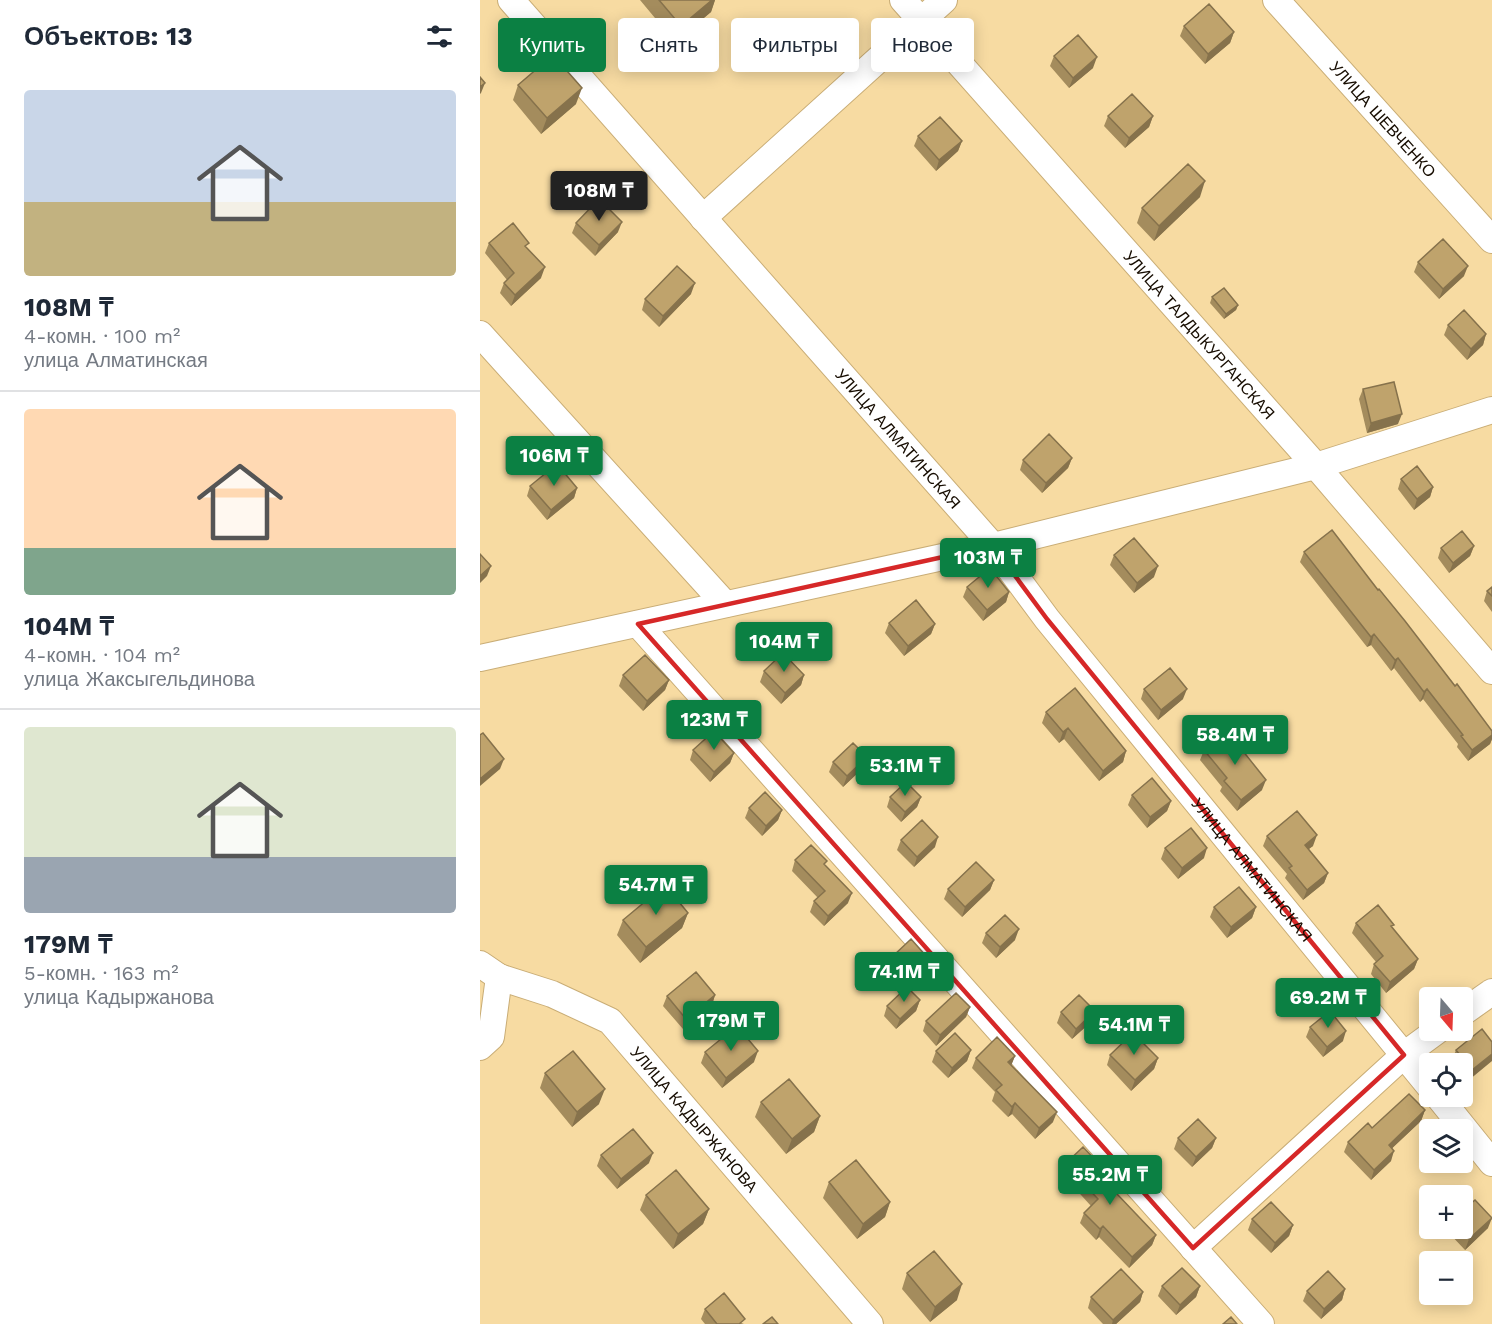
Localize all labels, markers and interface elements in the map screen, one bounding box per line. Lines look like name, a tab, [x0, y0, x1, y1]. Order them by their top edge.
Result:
chip: Купить	[498, 18, 606, 72]
chip: Снять	[618, 18, 719, 72]
chip: Фильтры	[731, 18, 859, 72]
chip: Новое	[871, 18, 974, 72]
icon: filters	[423, 20, 456, 53]
text: Объектов: 13	[24, 21, 193, 51]
street label: УЛИЦА ШЕВЧЕНКО	[1326, 57, 1440, 181]
icon: home	[186, 129, 294, 237]
pin: 108M ₸	[550, 171, 648, 222]
text: 108M ₸	[565, 178, 633, 202]
street label: УЛИЦА ТАЛДЫКУРГАНСКАЯ	[1120, 246, 1279, 423]
text: 108M ₸	[24, 292, 114, 322]
text: 4-комн. · 100 m²	[24, 324, 180, 348]
text: улица Алматинская	[24, 348, 208, 372]
street label: УЛИЦА АЛМАТИНСКАЯ	[832, 365, 965, 512]
pin: 106M ₸	[505, 436, 603, 487]
text: 106M ₸	[520, 443, 588, 467]
icon: home	[186, 448, 294, 556]
pin: 103M ₸	[939, 538, 1037, 589]
text: 103M ₸	[954, 545, 1022, 569]
text: 104M ₸	[24, 611, 114, 641]
pin: 104M ₸	[735, 622, 833, 673]
text: 104M ₸	[749, 629, 819, 653]
text: 4-комн. · 104 m²	[24, 643, 180, 667]
text: улица Жаксыгельдинова	[24, 667, 255, 691]
pin: 123M ₸	[665, 700, 763, 751]
text: 123M ₸	[680, 707, 748, 731]
pin: 58.4M ₸	[1180, 715, 1290, 766]
text: 58.4M ₸	[1196, 722, 1274, 746]
pin: 53.1M ₸	[850, 746, 960, 797]
text: 53.1M ₸	[870, 753, 940, 777]
icon: home	[186, 766, 294, 874]
street label: УЛИЦА АЛМАТИНСКАЯ	[1188, 794, 1316, 945]
pin: 54.7M ₸	[601, 865, 711, 916]
text: 54.7M ₸	[618, 872, 694, 896]
text: 179M ₸	[24, 929, 112, 959]
pin: 74.1M ₸	[849, 952, 959, 1003]
text: 74.1M ₸	[869, 959, 939, 983]
text: 5-комн. · 163 m²	[24, 961, 179, 985]
pin: 69.2M ₸	[1273, 978, 1383, 1029]
text: улица Кадыржанова	[24, 985, 214, 1009]
text: 69.2M ₸	[1289, 985, 1367, 1009]
north arrow	[1419, 987, 1473, 1041]
map controls	[1419, 987, 1473, 1305]
pin: 179M ₸	[682, 1001, 780, 1052]
pin: 54.1M ₸	[1079, 1005, 1189, 1056]
text: 179M ₸	[697, 1008, 765, 1032]
text: 54.1M ₸	[1098, 1012, 1170, 1036]
street label: УЛИЦА КАДЫРЖАНОВА	[626, 1042, 762, 1196]
button: locate	[1419, 1053, 1473, 1107]
button: layers	[1419, 1119, 1473, 1173]
pin: 55.2M ₸	[1055, 1155, 1165, 1206]
text: 55.2M ₸	[1072, 1162, 1148, 1186]
button: +	[1419, 1185, 1473, 1239]
button: −	[1419, 1251, 1473, 1305]

